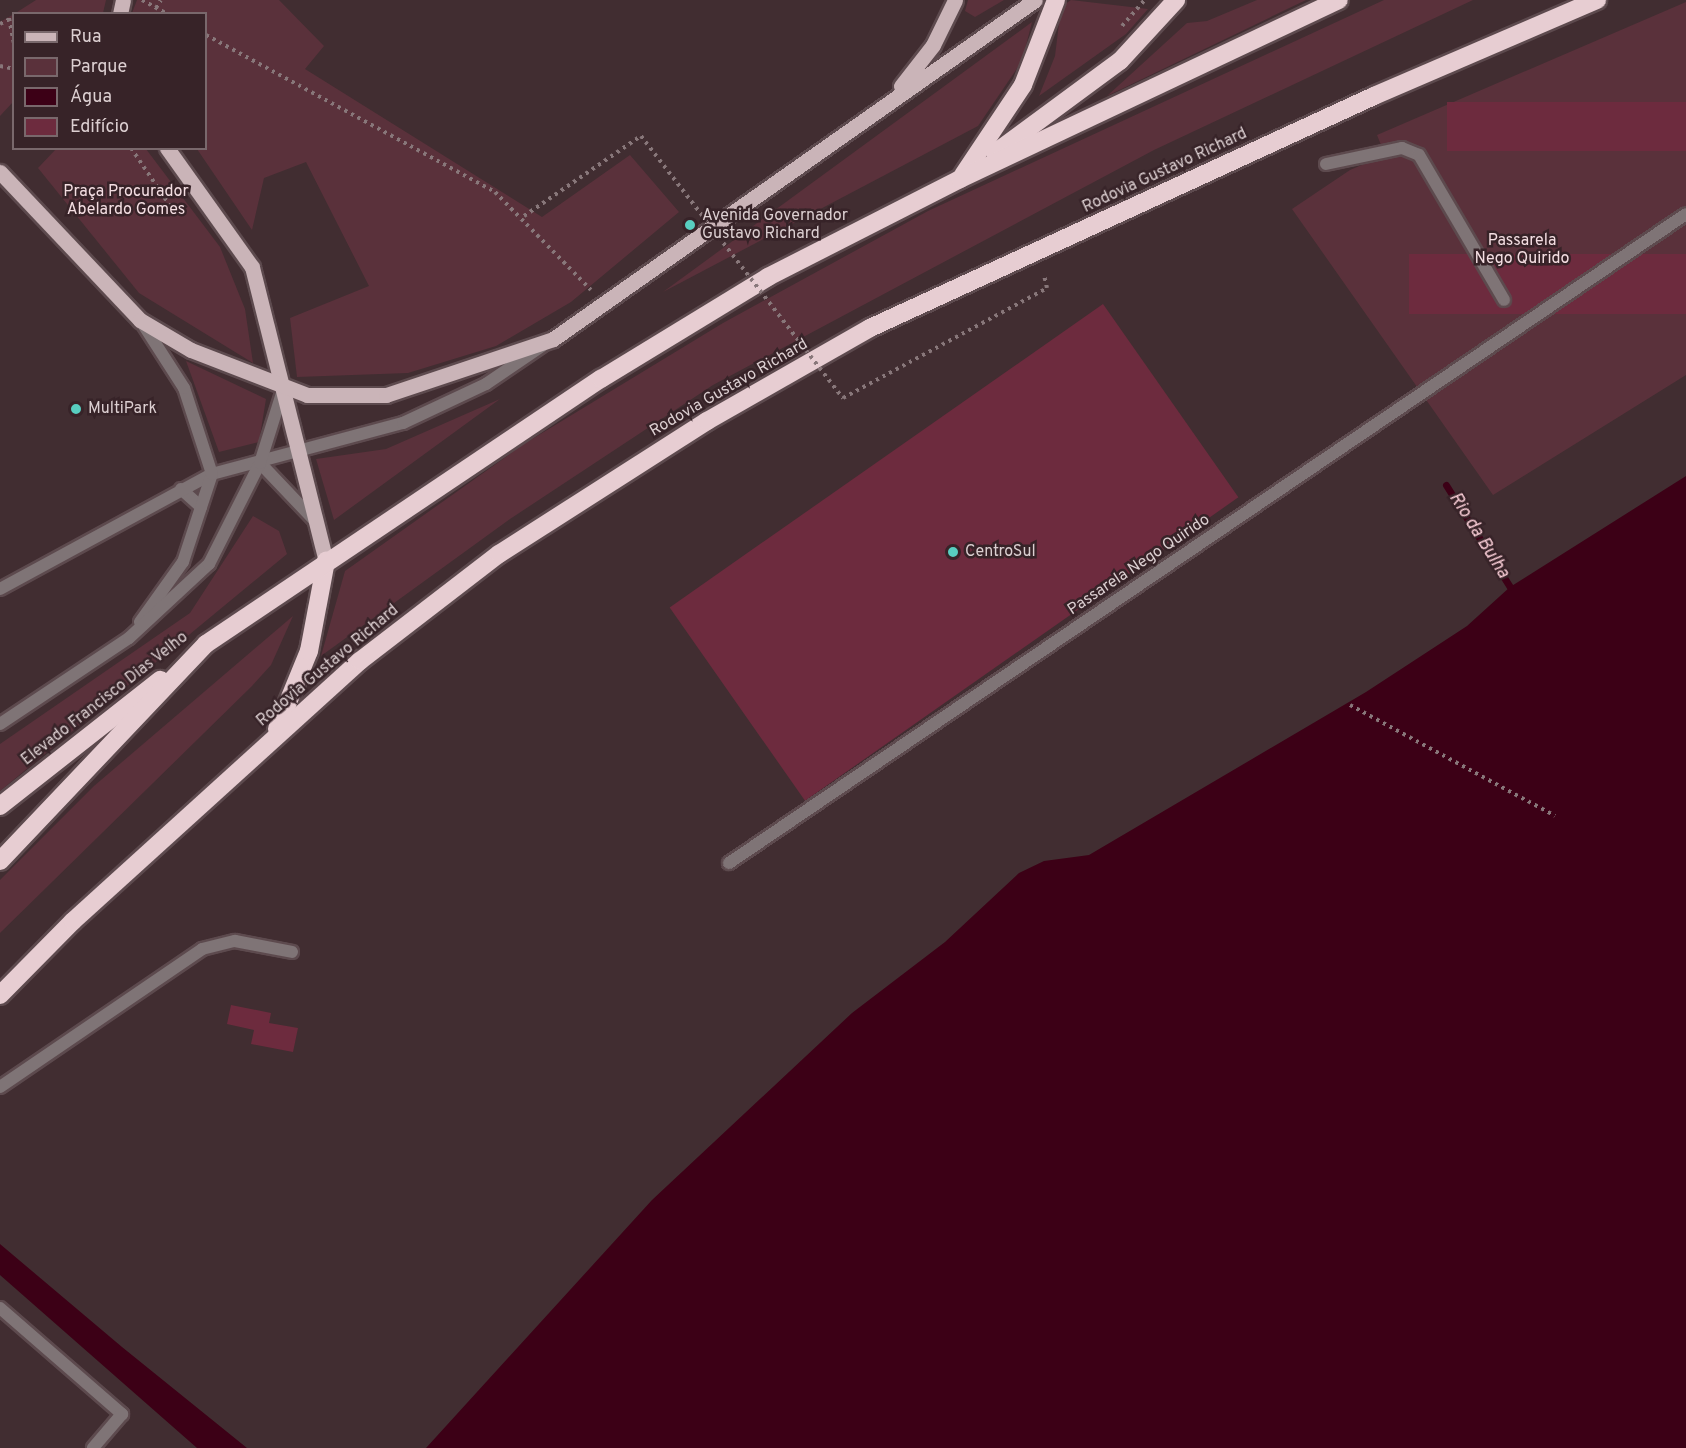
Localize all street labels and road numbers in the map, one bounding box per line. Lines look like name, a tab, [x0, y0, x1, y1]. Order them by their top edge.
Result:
street label: Rodovia Gustavo Richard	[1080, 124, 1250, 218]
street label: Rodovia Gustavo Richard	[647, 335, 811, 441]
street label: Passarela Nego Quirido	[1064, 510, 1214, 620]
street label: Rodovia Gustavo Richard	[253, 601, 403, 731]
street label: Elevado Francisco Dias Velho	[18, 628, 192, 770]

